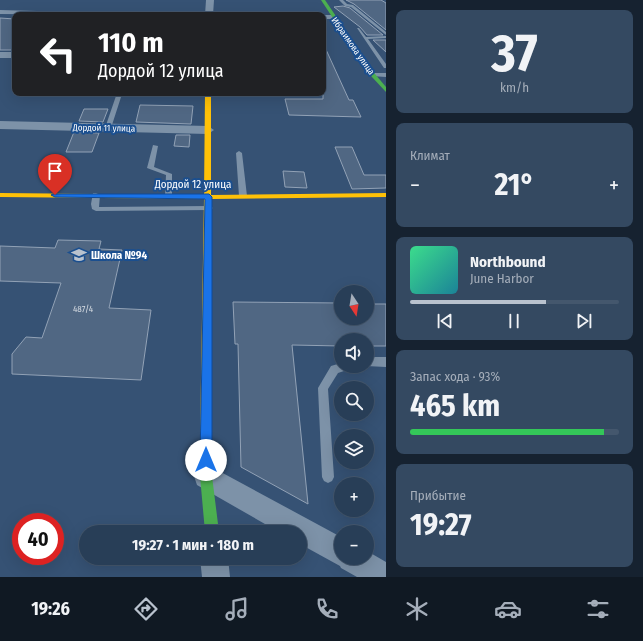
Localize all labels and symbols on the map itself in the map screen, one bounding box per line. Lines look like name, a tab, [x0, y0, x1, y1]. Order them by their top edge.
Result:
street label: Ибраимова улица	[329, 15, 377, 77]
street label: Дордой 11 улица	[72, 122, 136, 134]
pin	[38, 154, 72, 195]
street label: Дордой 12 улица	[154, 178, 231, 191]
school or university icon: Школа №94	[70, 246, 88, 264]
place label: Школа №94	[91, 249, 147, 262]
north arrow	[334, 285, 374, 325]
house number: 487/4	[73, 304, 94, 314]
position arrow	[185, 439, 227, 481]
speed limit sign: 40	[12, 513, 64, 565]

